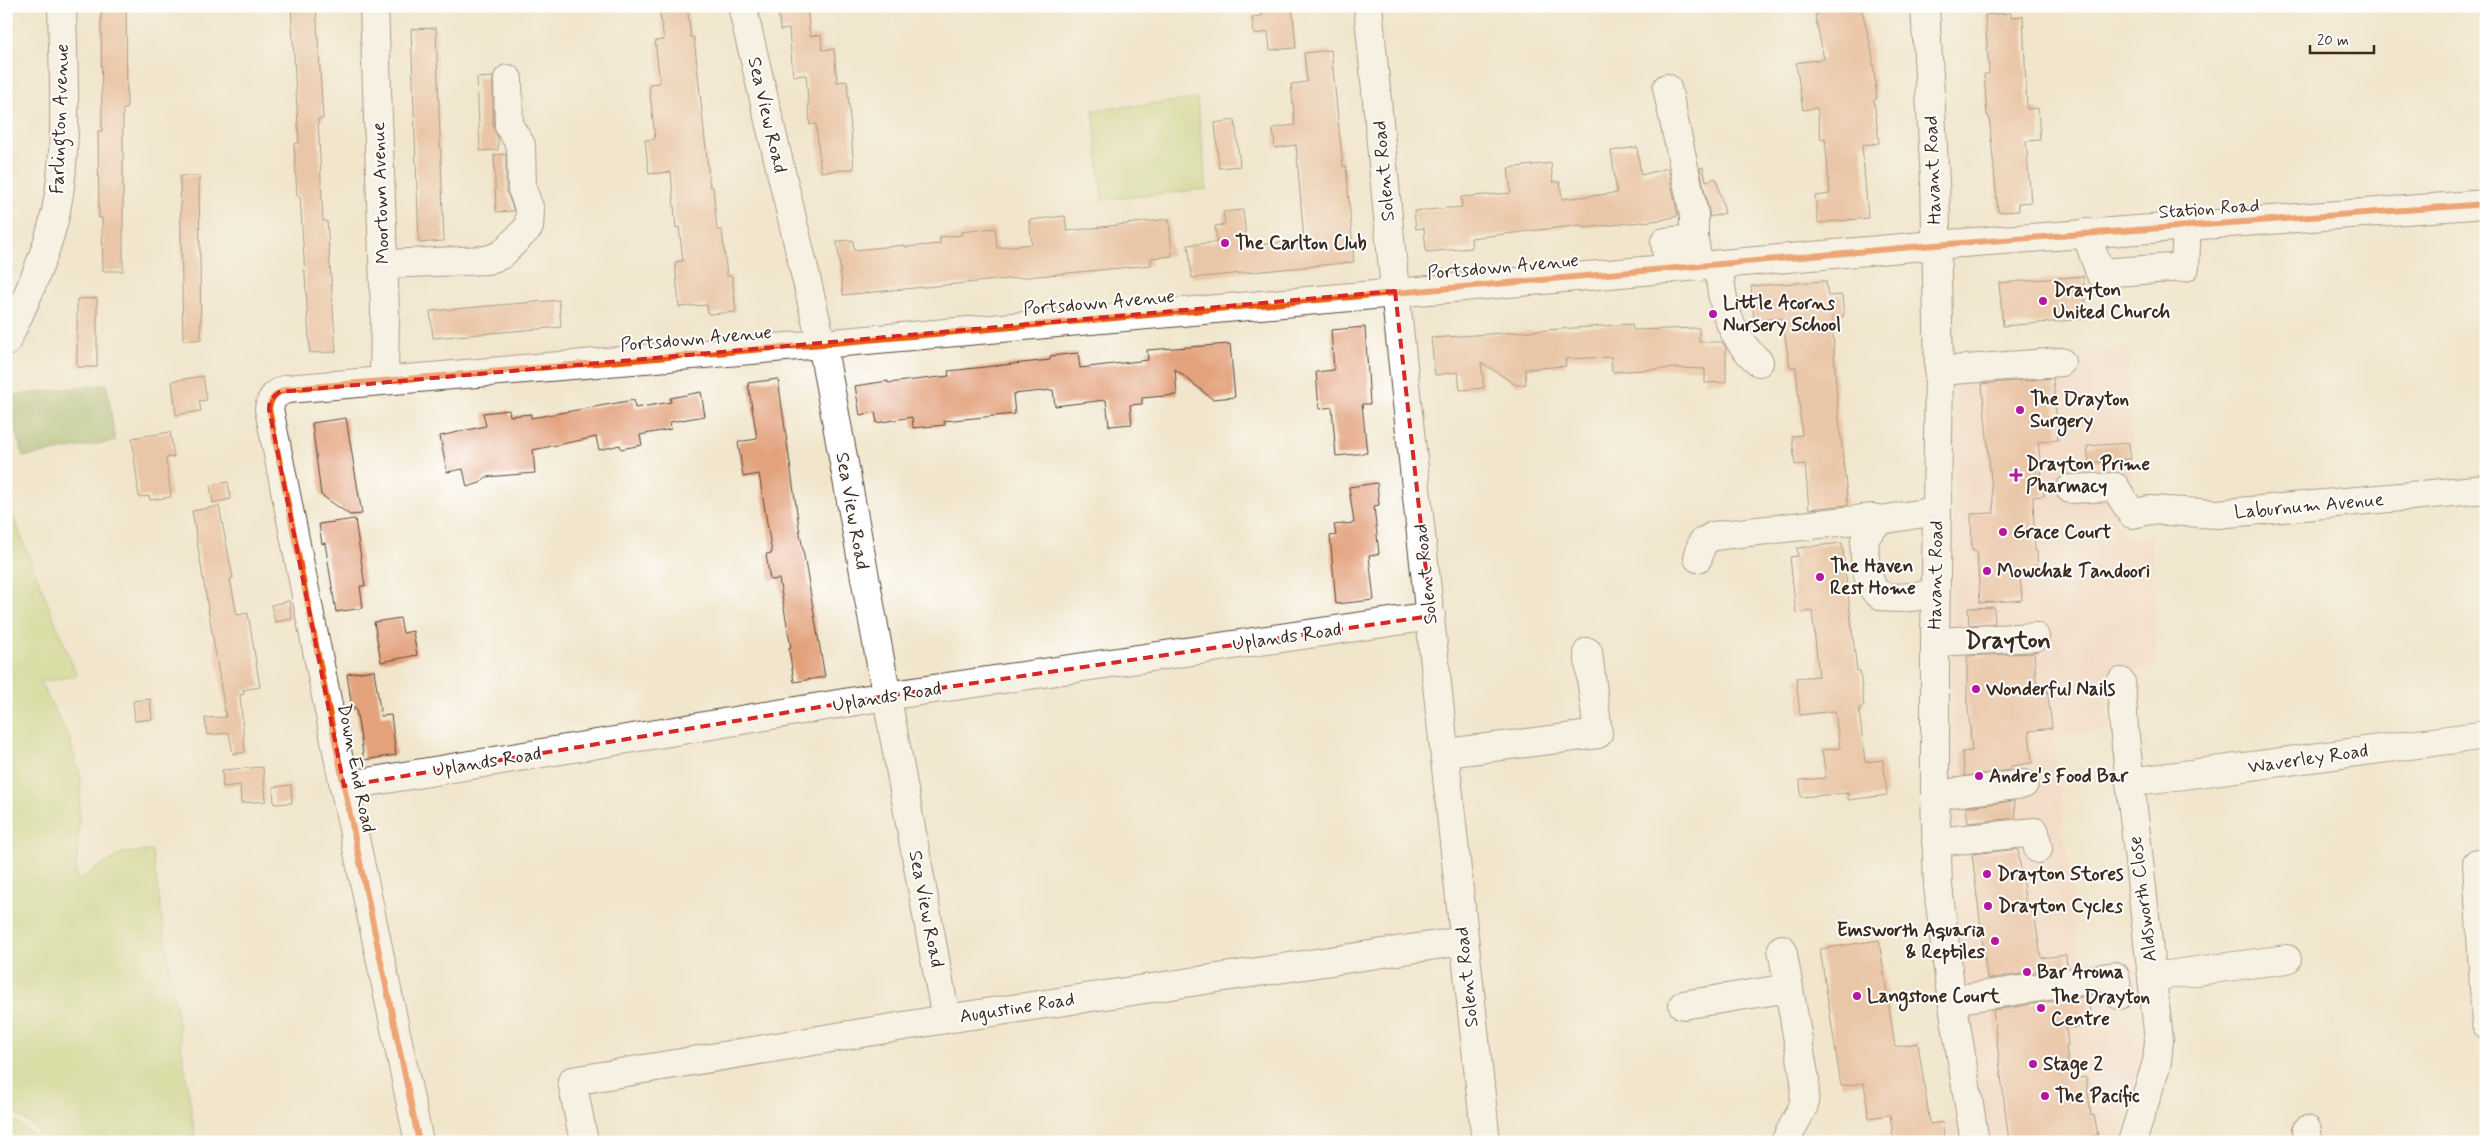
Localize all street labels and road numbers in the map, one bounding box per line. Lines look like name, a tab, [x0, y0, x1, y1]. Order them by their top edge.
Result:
street label: Farlington Avenue	[45, 43, 78, 195]
street label: Sea View Road	[741, 54, 793, 176]
street label: Havant Road	[1919, 115, 1947, 225]
street label: Solent Road	[1367, 120, 1401, 222]
street label: Moortown Avenue	[366, 121, 396, 265]
street label: Station Road	[2158, 193, 2260, 225]
street label: Portsdown Avenue	[1426, 248, 1580, 286]
street label: Portsdown Avenue	[1022, 284, 1176, 322]
street label: Portsdown Avenue	[619, 320, 773, 358]
street label: Sea View Road	[829, 450, 875, 572]
street label: Laburnum Avenue	[2233, 487, 2385, 525]
street label: Havant Road	[1923, 520, 1949, 630]
street label: Solent Road	[1408, 522, 1444, 626]
street label: Uplands Road	[1231, 617, 1343, 657]
street label: Uplands Road	[831, 676, 943, 718]
street label: Down End Road	[331, 701, 381, 835]
street label: Waverley Road	[2246, 738, 2370, 780]
street label: Uplands Road	[431, 741, 543, 783]
street label: Aldsworth Close	[2123, 835, 2163, 963]
street label: Sea View Road	[902, 848, 950, 970]
street label: Solent Road	[1449, 925, 1485, 1029]
street label: Augustine Road	[958, 987, 1076, 1030]

